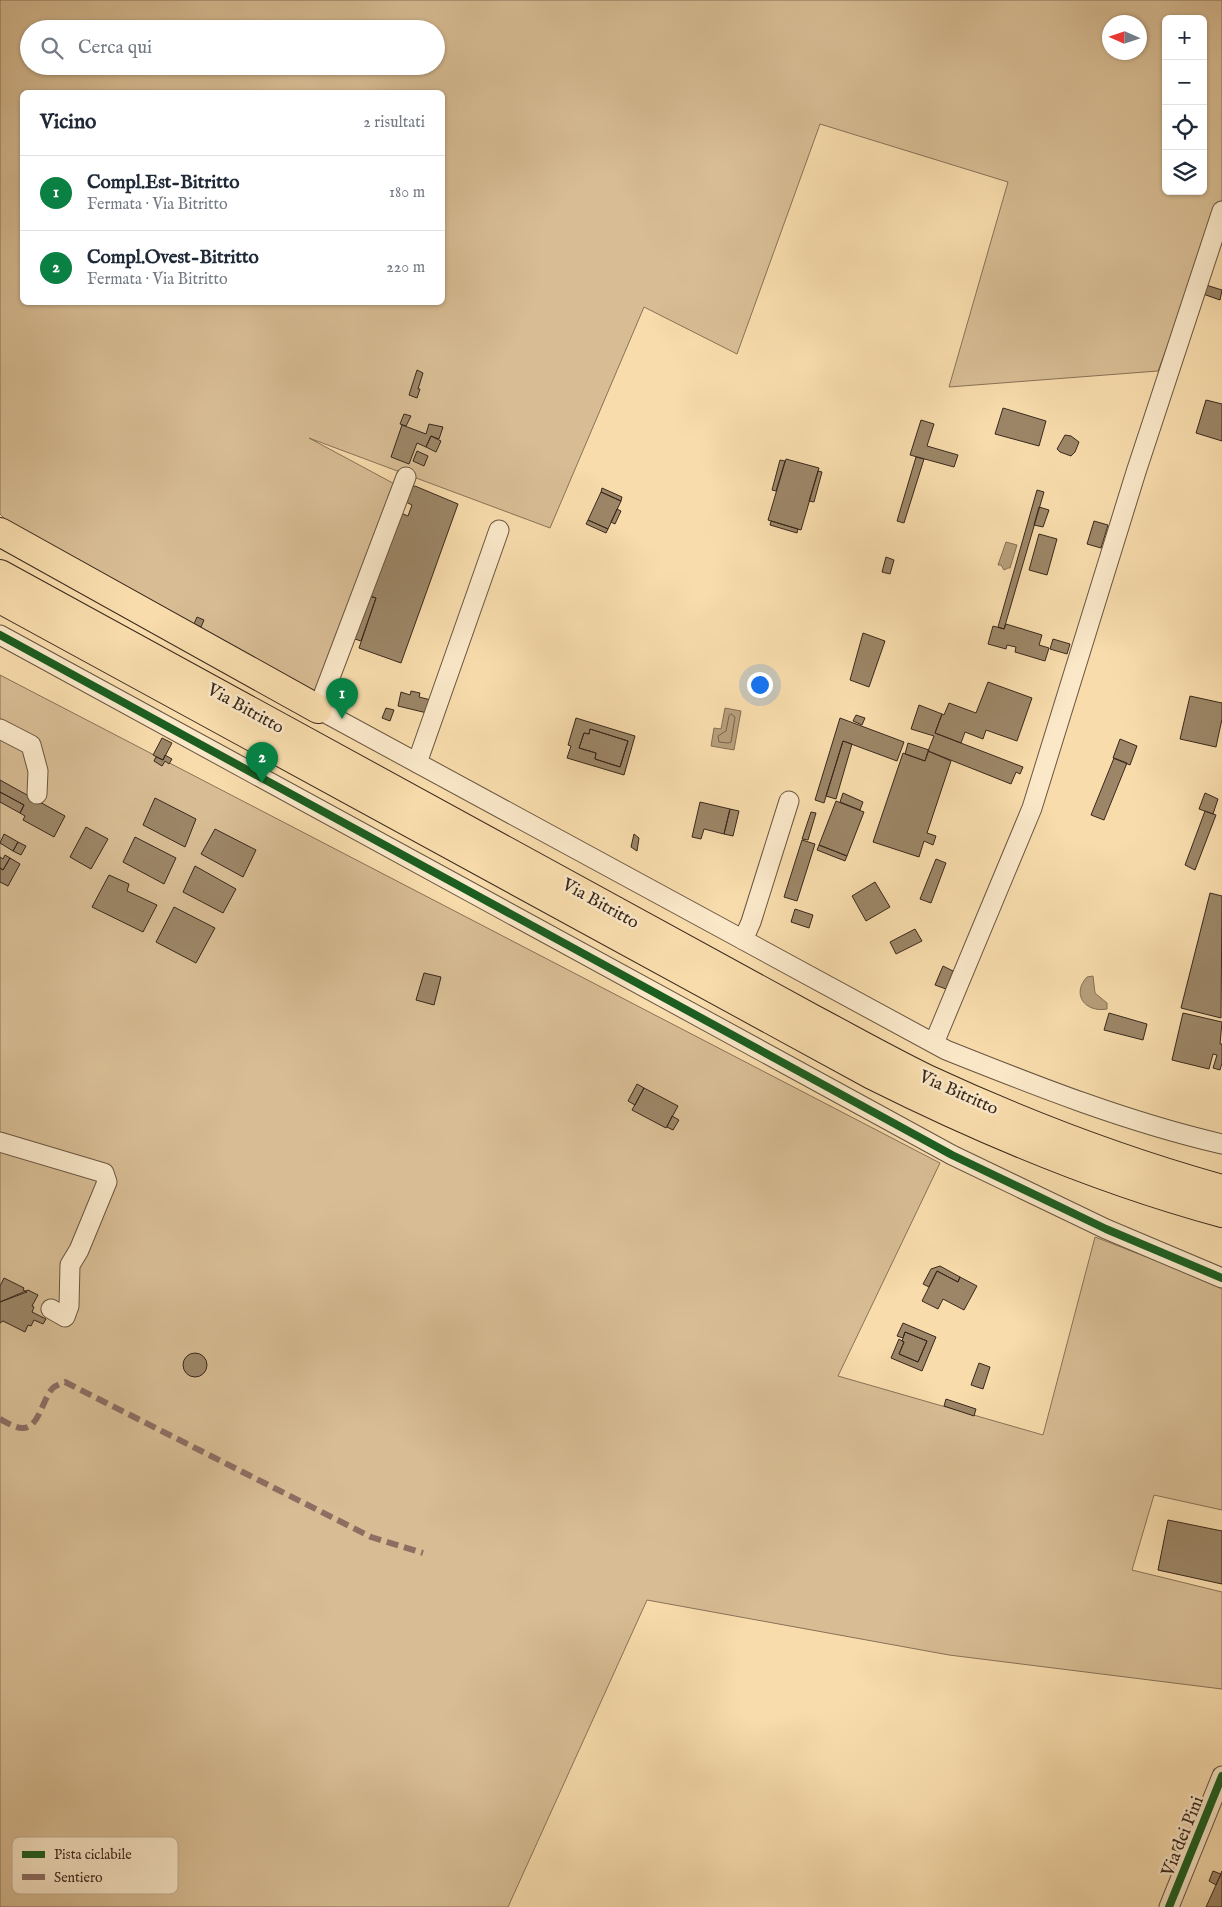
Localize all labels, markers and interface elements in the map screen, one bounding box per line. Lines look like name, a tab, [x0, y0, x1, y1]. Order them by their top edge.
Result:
north arrow	[1102, 15, 1147, 60]
map controls	[1162, 15, 1207, 195]
button: +	[1162, 15, 1207, 60]
search box	[20, 20, 445, 75]
icon: search	[38, 34, 66, 62]
text: Cerca qui	[78, 36, 152, 60]
button: −	[1162, 60, 1207, 105]
button: locate	[1162, 105, 1207, 150]
text: Vicino	[40, 109, 96, 136]
text: 2 risultati	[363, 113, 425, 133]
button: layers	[1162, 150, 1207, 195]
text: Compl.Est-Bitritto	[87, 171, 240, 195]
text: 1	[53, 183, 59, 203]
text: 180 m	[389, 183, 425, 203]
text: Fermata · Via Bitritto	[87, 195, 228, 215]
text: Compl.Ovest-Bitritto	[87, 246, 259, 270]
text: 2	[52, 258, 60, 278]
text: 220 m	[386, 258, 425, 278]
text: Fermata · Via Bitritto	[87, 270, 228, 290]
your location	[747, 672, 773, 698]
street label: Via Bitritto	[202, 678, 288, 740]
pin: 1	[326, 678, 358, 719]
pin: 2	[246, 742, 278, 783]
street label: Via Bitritto	[557, 873, 643, 935]
street label: Via Bitritto	[914, 1065, 1002, 1121]
street label: Via dei Pini	[1157, 1793, 1210, 1881]
legend	[12, 1837, 178, 1894]
text: Pista ciclabile	[54, 1846, 132, 1864]
text: Sentiero	[54, 1869, 103, 1887]

